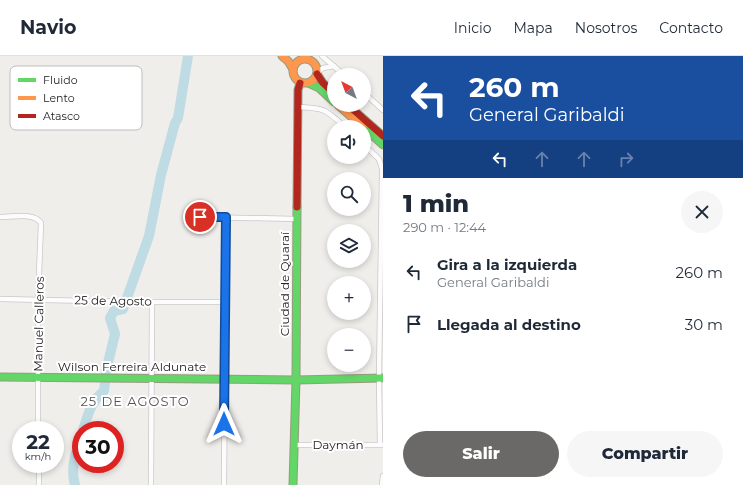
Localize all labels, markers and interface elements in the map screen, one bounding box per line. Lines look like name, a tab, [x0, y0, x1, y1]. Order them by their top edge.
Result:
text: Navio	[20, 16, 76, 39]
text: Inicio	[454, 19, 491, 37]
text: Mapa	[513, 19, 553, 37]
text: Nosotros	[575, 19, 637, 37]
text: Contacto	[659, 19, 723, 37]
legend	[10, 66, 142, 130]
north arrow	[327, 68, 371, 112]
map controls	[327, 68, 371, 372]
text: 260 m	[469, 70, 560, 104]
icon: left	[403, 72, 455, 124]
text: Fluido	[43, 73, 78, 87]
text: Lento	[43, 91, 75, 105]
text: General Garibaldi	[469, 104, 625, 126]
text: Atasco	[43, 109, 80, 123]
button: sound	[327, 120, 371, 164]
icon: left	[489, 148, 511, 170]
icon: ahead	[531, 148, 553, 170]
icon: ahead	[573, 148, 595, 170]
icon: right	[615, 148, 637, 170]
button: search	[327, 172, 371, 216]
text: 1 min	[403, 189, 469, 218]
button: close	[681, 191, 723, 233]
pin	[183, 200, 217, 234]
icon: arrive	[189, 206, 211, 228]
text: 290 m · 12:44	[403, 219, 486, 235]
button: layers	[327, 224, 371, 268]
street label: Ciudad de Quaraí	[277, 231, 292, 336]
text: Gira a la izquierda	[437, 255, 577, 274]
icon: left	[403, 261, 425, 283]
text: 260 m	[676, 263, 723, 282]
text: General Garibaldi	[437, 274, 549, 290]
street label: Manuel Calleros	[30, 276, 47, 372]
button: +	[327, 276, 371, 320]
street label: 25 de Agosto	[74, 292, 152, 309]
icon: arrive	[403, 313, 425, 335]
text: Llegada al destino	[437, 315, 581, 334]
text: 30 m	[685, 315, 723, 334]
button: −	[327, 328, 371, 372]
street label: Wilson Ferreira Aldunate	[58, 359, 206, 374]
district label: 25 DE AGOSTO	[80, 393, 190, 409]
position arrow	[203, 403, 245, 445]
speed limit sign: 30	[72, 421, 124, 473]
text: 22	[26, 430, 50, 454]
button: Salir	[403, 431, 559, 477]
button: Compartir	[567, 431, 723, 477]
street label: Daymán	[312, 437, 364, 452]
text: km/h	[25, 450, 51, 463]

